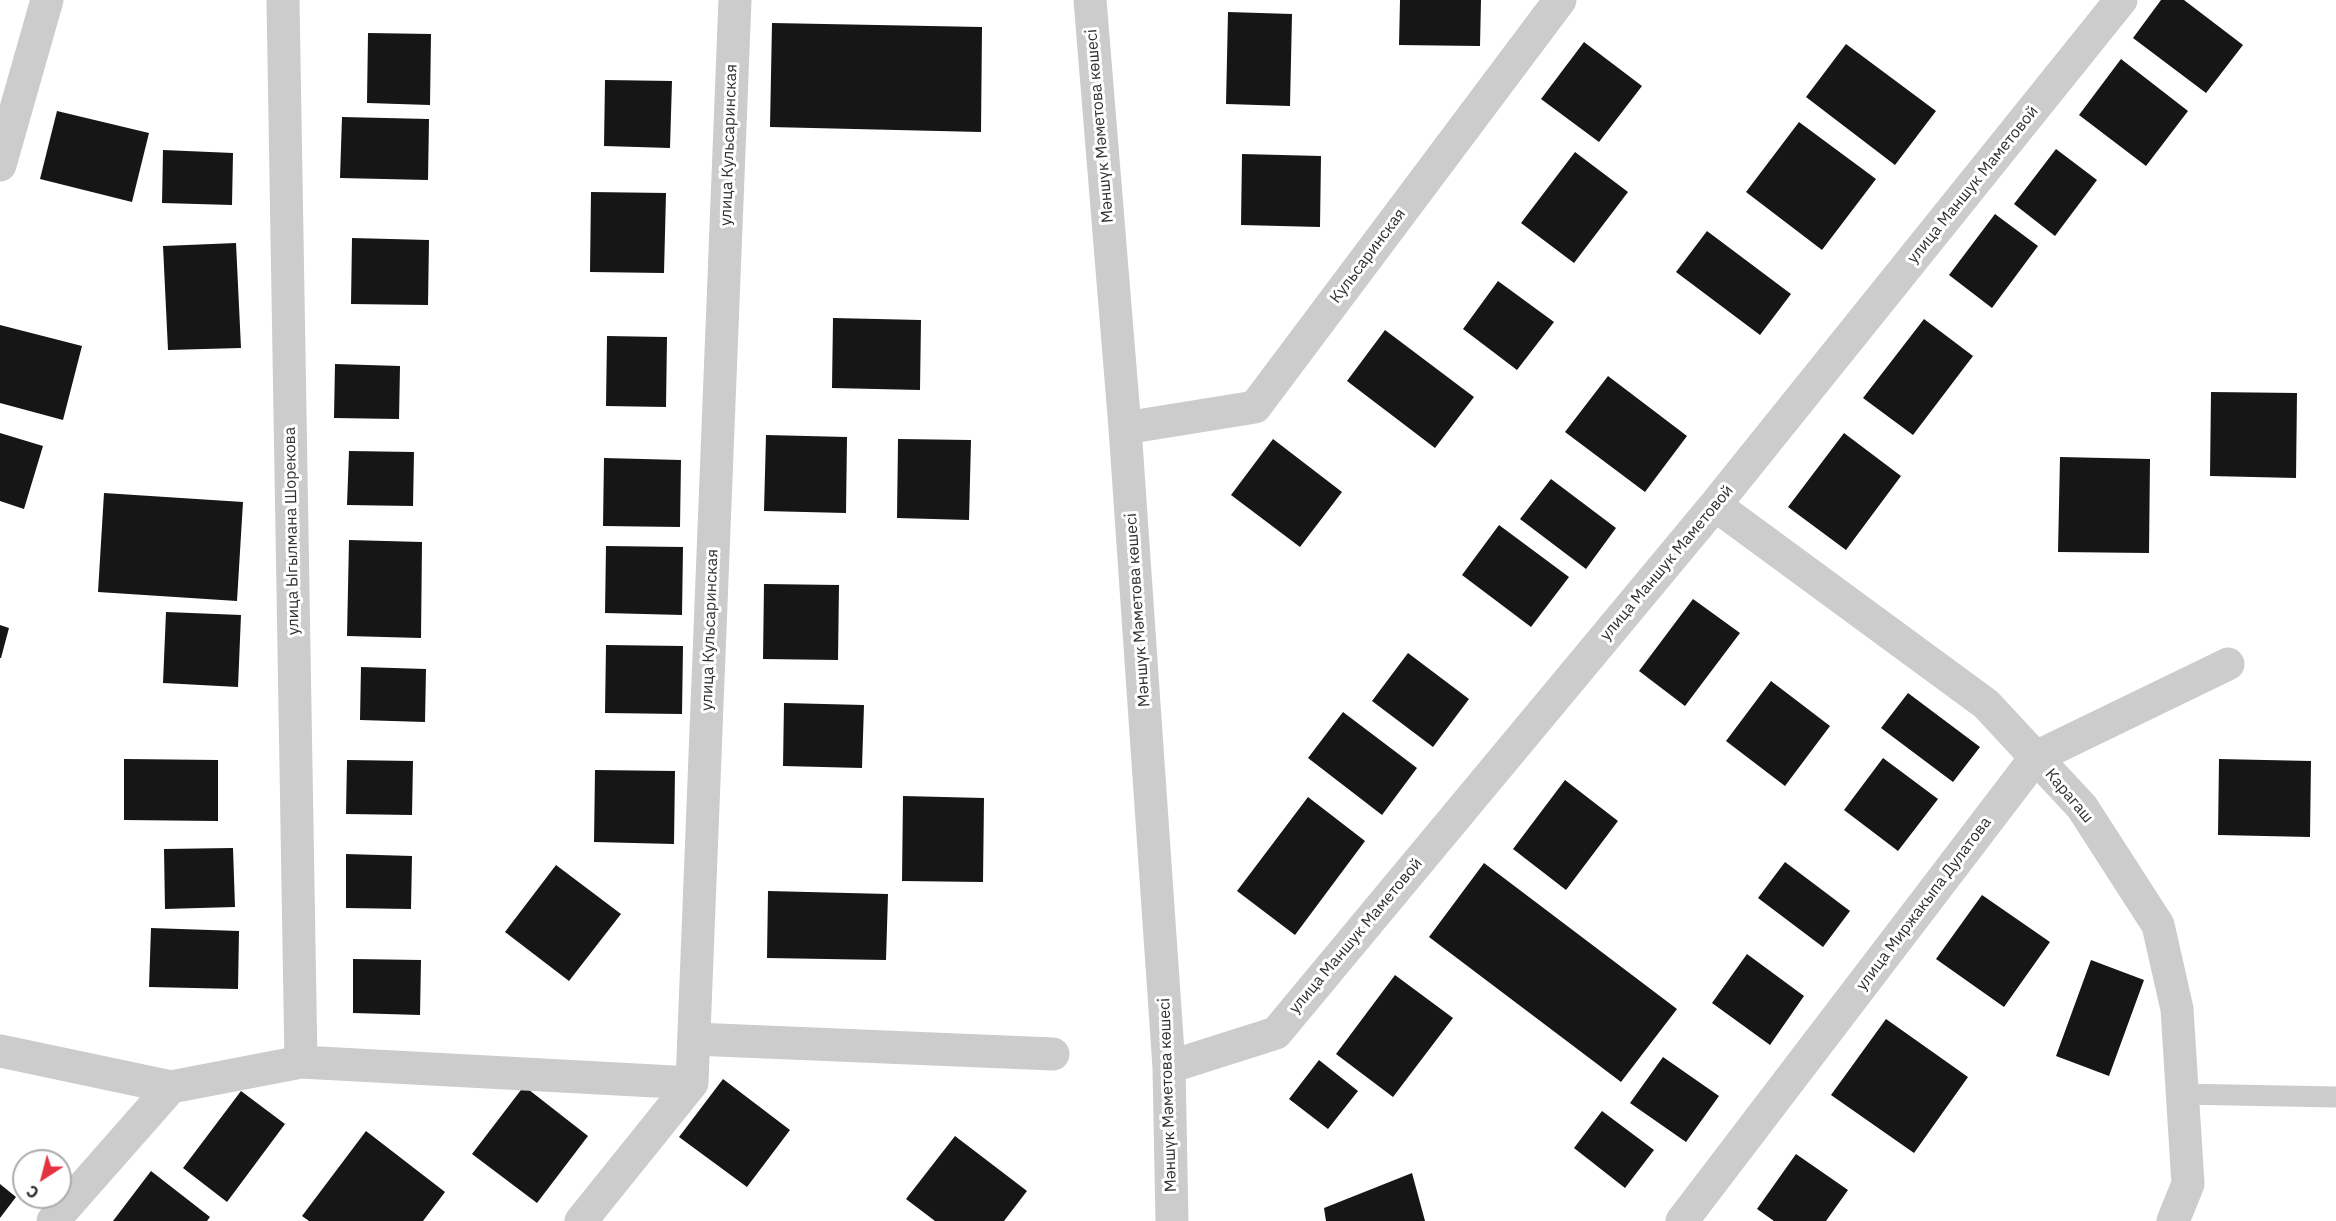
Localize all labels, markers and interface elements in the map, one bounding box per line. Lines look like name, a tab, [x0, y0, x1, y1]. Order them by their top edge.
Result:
street label: Мәншүк Мәметова көшесі	[1082, 28, 1118, 224]
street label: улица Кульсаринская	[717, 64, 741, 226]
street label: улица Маншук Маметовой	[1903, 102, 2043, 268]
street label: Кульсаринская	[1326, 205, 1410, 307]
street label: улица Ыгылмана Шорекова	[281, 427, 303, 635]
street label: улица Маншук Маметовой	[1596, 481, 1738, 645]
street label: Мәншүк Мәметова көшесі	[1122, 512, 1154, 708]
street label: улица Кульсаринская	[698, 549, 722, 711]
street label: Карагаш	[2041, 765, 2097, 827]
street label: улица Миржакыпа Дулатова	[1852, 813, 1996, 995]
street label: улица Маншук Маметовой	[1285, 854, 1427, 1018]
street label: Мәншүк Мәметова көшесі	[1155, 997, 1181, 1193]
north arrow	[12, 1149, 72, 1209]
text: С	[23, 1181, 43, 1203]

